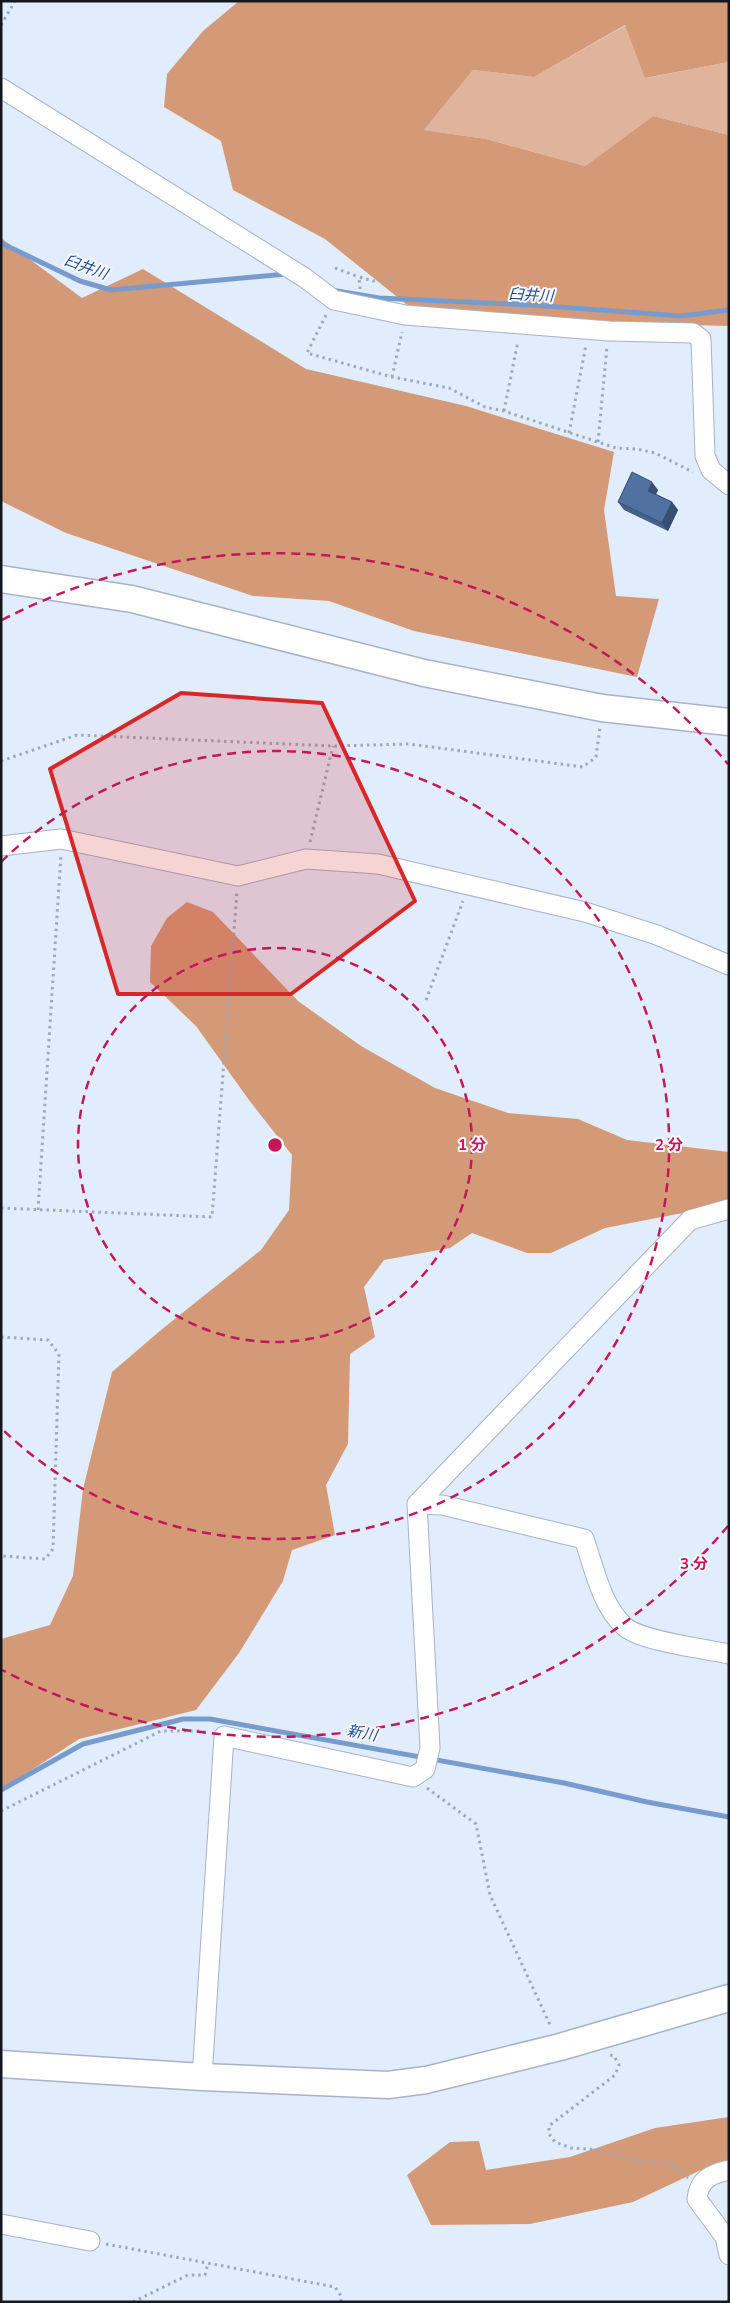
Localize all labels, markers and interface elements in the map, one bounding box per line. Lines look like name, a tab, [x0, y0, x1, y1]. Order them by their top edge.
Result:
water label: 臼井川	[61, 250, 112, 285]
water label: 臼井川	[508, 284, 556, 306]
text: 1 分	[458, 1135, 486, 1155]
text: 2 分	[655, 1135, 683, 1155]
centre of rings	[266, 1136, 284, 1154]
text: 3 分	[680, 1554, 708, 1574]
water label: 新川	[345, 1721, 380, 1746]

